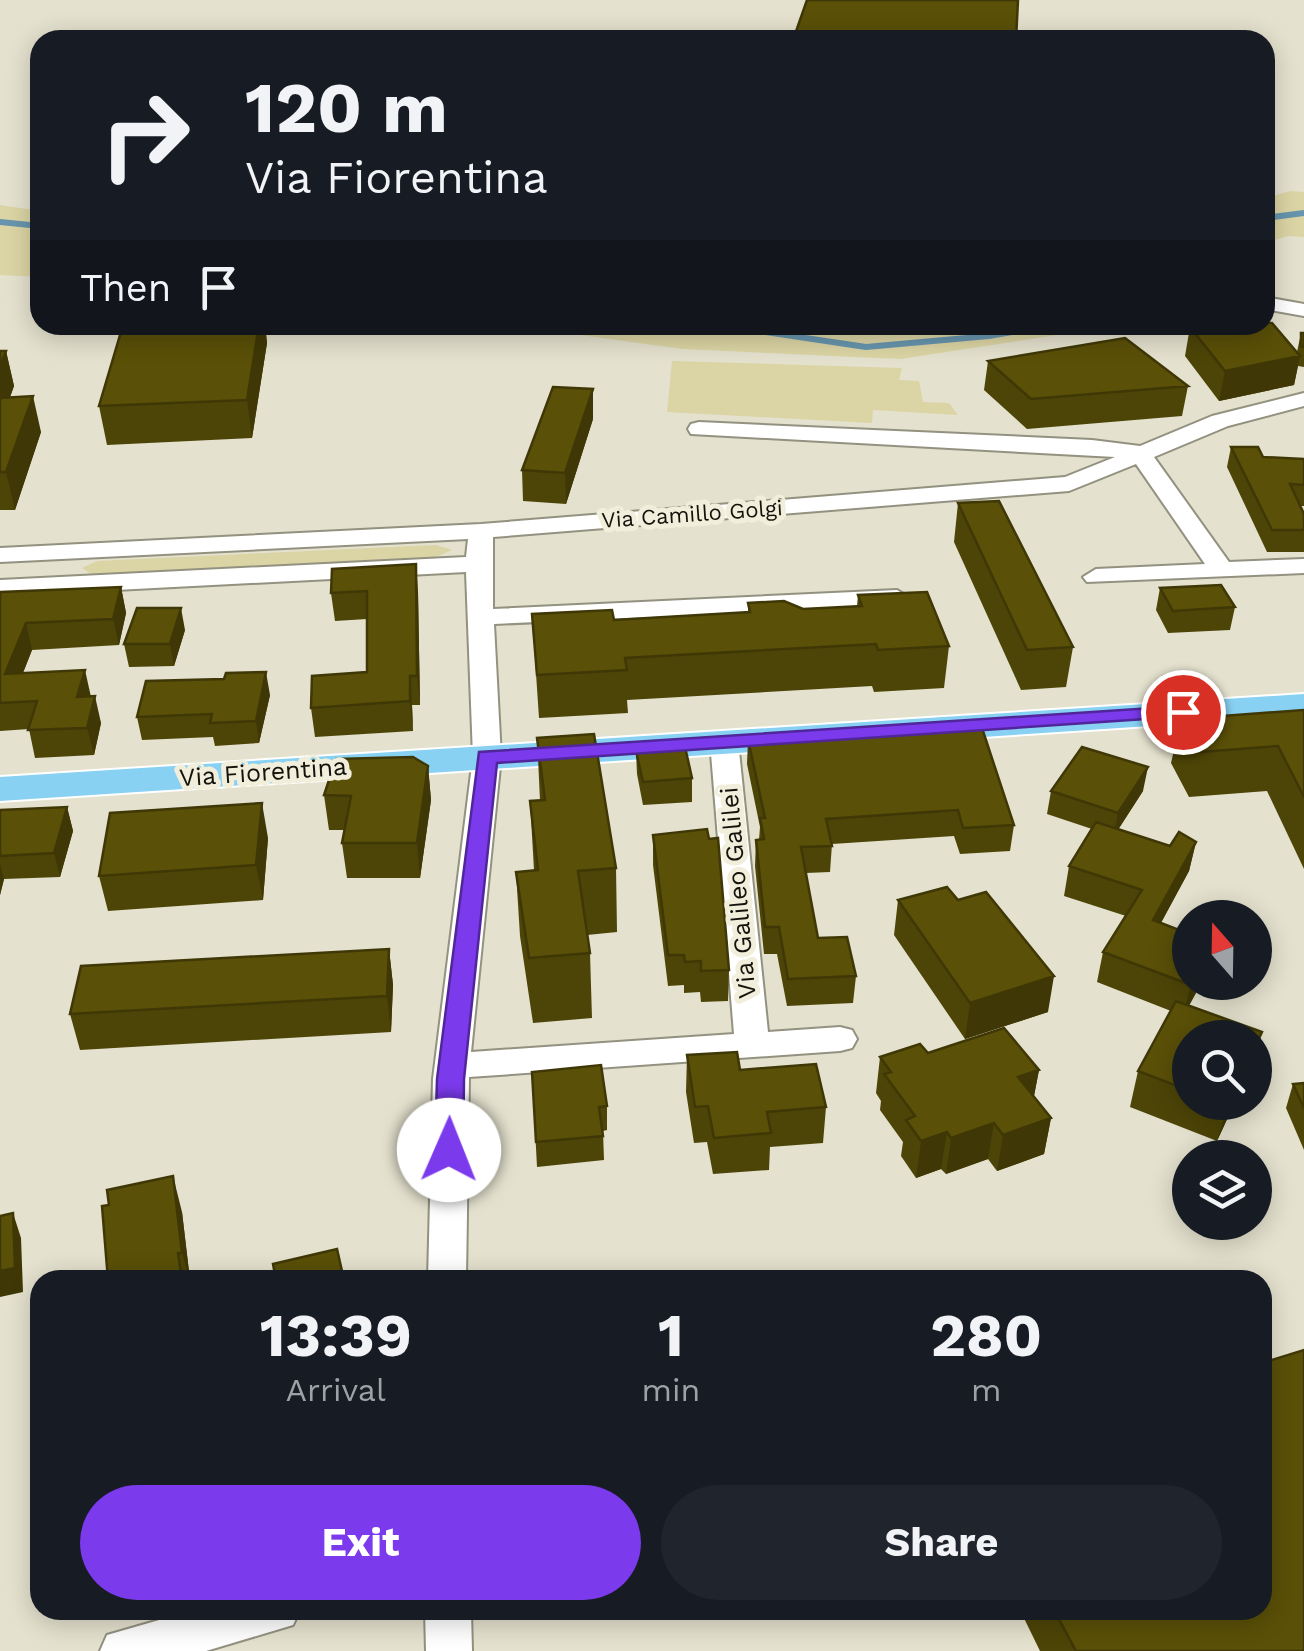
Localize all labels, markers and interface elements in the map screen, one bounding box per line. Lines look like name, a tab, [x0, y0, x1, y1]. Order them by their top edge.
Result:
text: 120 m	[245, 67, 448, 149]
icon: right	[80, 70, 210, 200]
text: Via Fiorentina	[245, 151, 548, 204]
icon: arrive	[191, 260, 246, 315]
text: Then	[80, 266, 171, 310]
street label: Via Camillo Golgi	[601, 495, 783, 533]
pin	[1141, 670, 1226, 755]
icon: arrive	[1156, 685, 1211, 740]
street label: Via Fiorentina	[178, 752, 348, 792]
street label: Via Galileo Galilei	[714, 786, 762, 1000]
north arrow	[1172, 900, 1272, 1000]
map controls	[1172, 900, 1272, 1240]
button: search	[1172, 1020, 1272, 1120]
position arrow	[397, 1098, 501, 1202]
button: layers	[1172, 1140, 1272, 1240]
text: 13:39	[260, 1300, 412, 1371]
text: 1	[658, 1300, 684, 1371]
text: 280	[930, 1300, 1042, 1371]
text: Arrival	[286, 1371, 386, 1409]
text: min	[642, 1371, 700, 1409]
text: m	[971, 1371, 1001, 1409]
button: Exit	[80, 1485, 641, 1600]
button: Share	[661, 1485, 1222, 1600]

